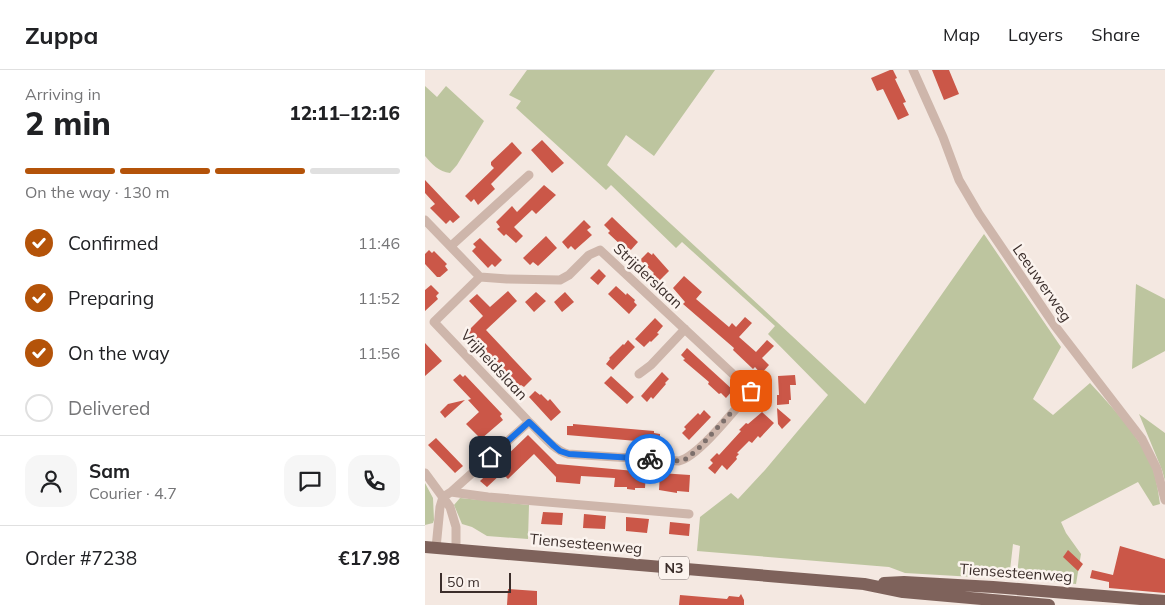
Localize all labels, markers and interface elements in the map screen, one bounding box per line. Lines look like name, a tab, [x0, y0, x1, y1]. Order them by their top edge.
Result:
text: Zuppa	[25, 20, 98, 50]
text: Map	[943, 23, 980, 46]
text: Layers	[1008, 23, 1063, 46]
text: Share	[1091, 23, 1140, 46]
text: Arriving in	[25, 84, 101, 104]
text: 12:11–12:16	[289, 101, 400, 125]
text: 2 min	[25, 103, 111, 143]
text: On the way · 130 m	[25, 182, 170, 202]
icon: check	[25, 229, 53, 257]
text: Confirmed	[68, 231, 159, 255]
text: 11:46	[358, 233, 400, 253]
street label: Strijderslaan	[610, 239, 687, 312]
street label: Leeuwerweg	[1009, 240, 1076, 325]
icon: check	[25, 284, 53, 312]
text: Preparing	[68, 286, 154, 310]
text: 11:52	[358, 288, 400, 308]
street label: Vrijheidslaan	[457, 325, 532, 404]
icon: check	[25, 339, 53, 367]
text: On the way	[68, 341, 170, 365]
text: 11:56	[358, 343, 400, 363]
pin	[730, 370, 772, 412]
icon: bag	[737, 377, 765, 405]
text: Delivered	[68, 396, 150, 420]
courier	[625, 434, 675, 484]
pin	[469, 436, 511, 478]
icon: home	[476, 443, 504, 471]
icon: bike	[636, 445, 664, 473]
button: person	[25, 455, 77, 507]
button: chat	[284, 455, 336, 507]
button: phone	[348, 455, 400, 507]
text: Sam	[89, 459, 130, 483]
text: Courier · 4.7	[89, 483, 177, 503]
street label: Tiensesteenweg	[529, 529, 643, 558]
text: Order #7238	[25, 546, 137, 570]
text: €17.98	[338, 546, 400, 570]
road number: N3	[659, 556, 689, 579]
street label: Tiensesteenweg	[959, 559, 1073, 586]
scale bar	[440, 570, 511, 593]
text: 50 m	[447, 573, 480, 591]

